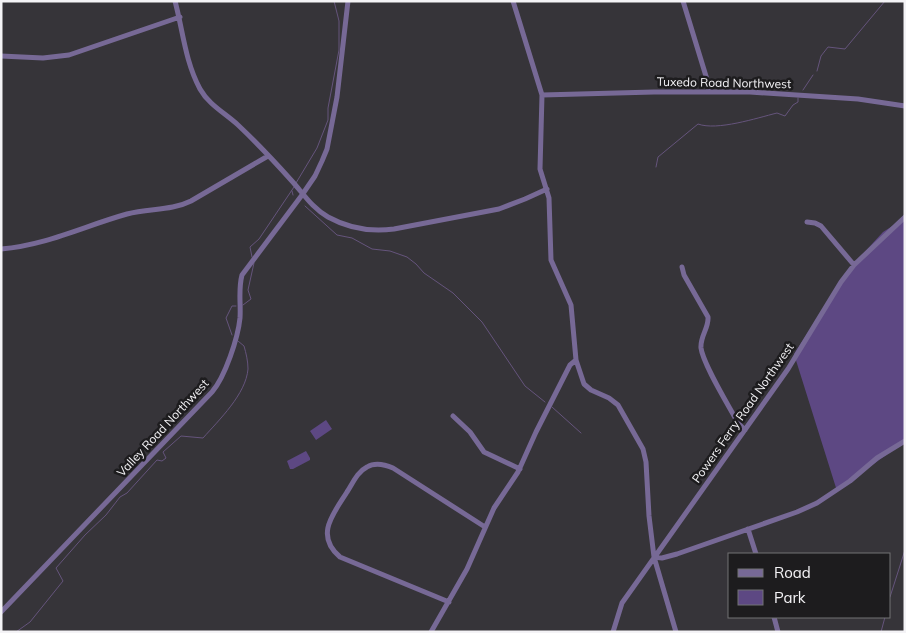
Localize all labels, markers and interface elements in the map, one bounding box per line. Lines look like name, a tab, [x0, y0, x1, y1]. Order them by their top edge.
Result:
street label: Tuxedo Road Northwest	[657, 74, 791, 91]
street label: Powers Ferry Road Northwest	[688, 340, 797, 486]
street label: Valley Road Northwest	[114, 376, 212, 479]
legend	[728, 553, 891, 618]
text: Road	[774, 563, 811, 582]
text: Park	[774, 588, 806, 607]

